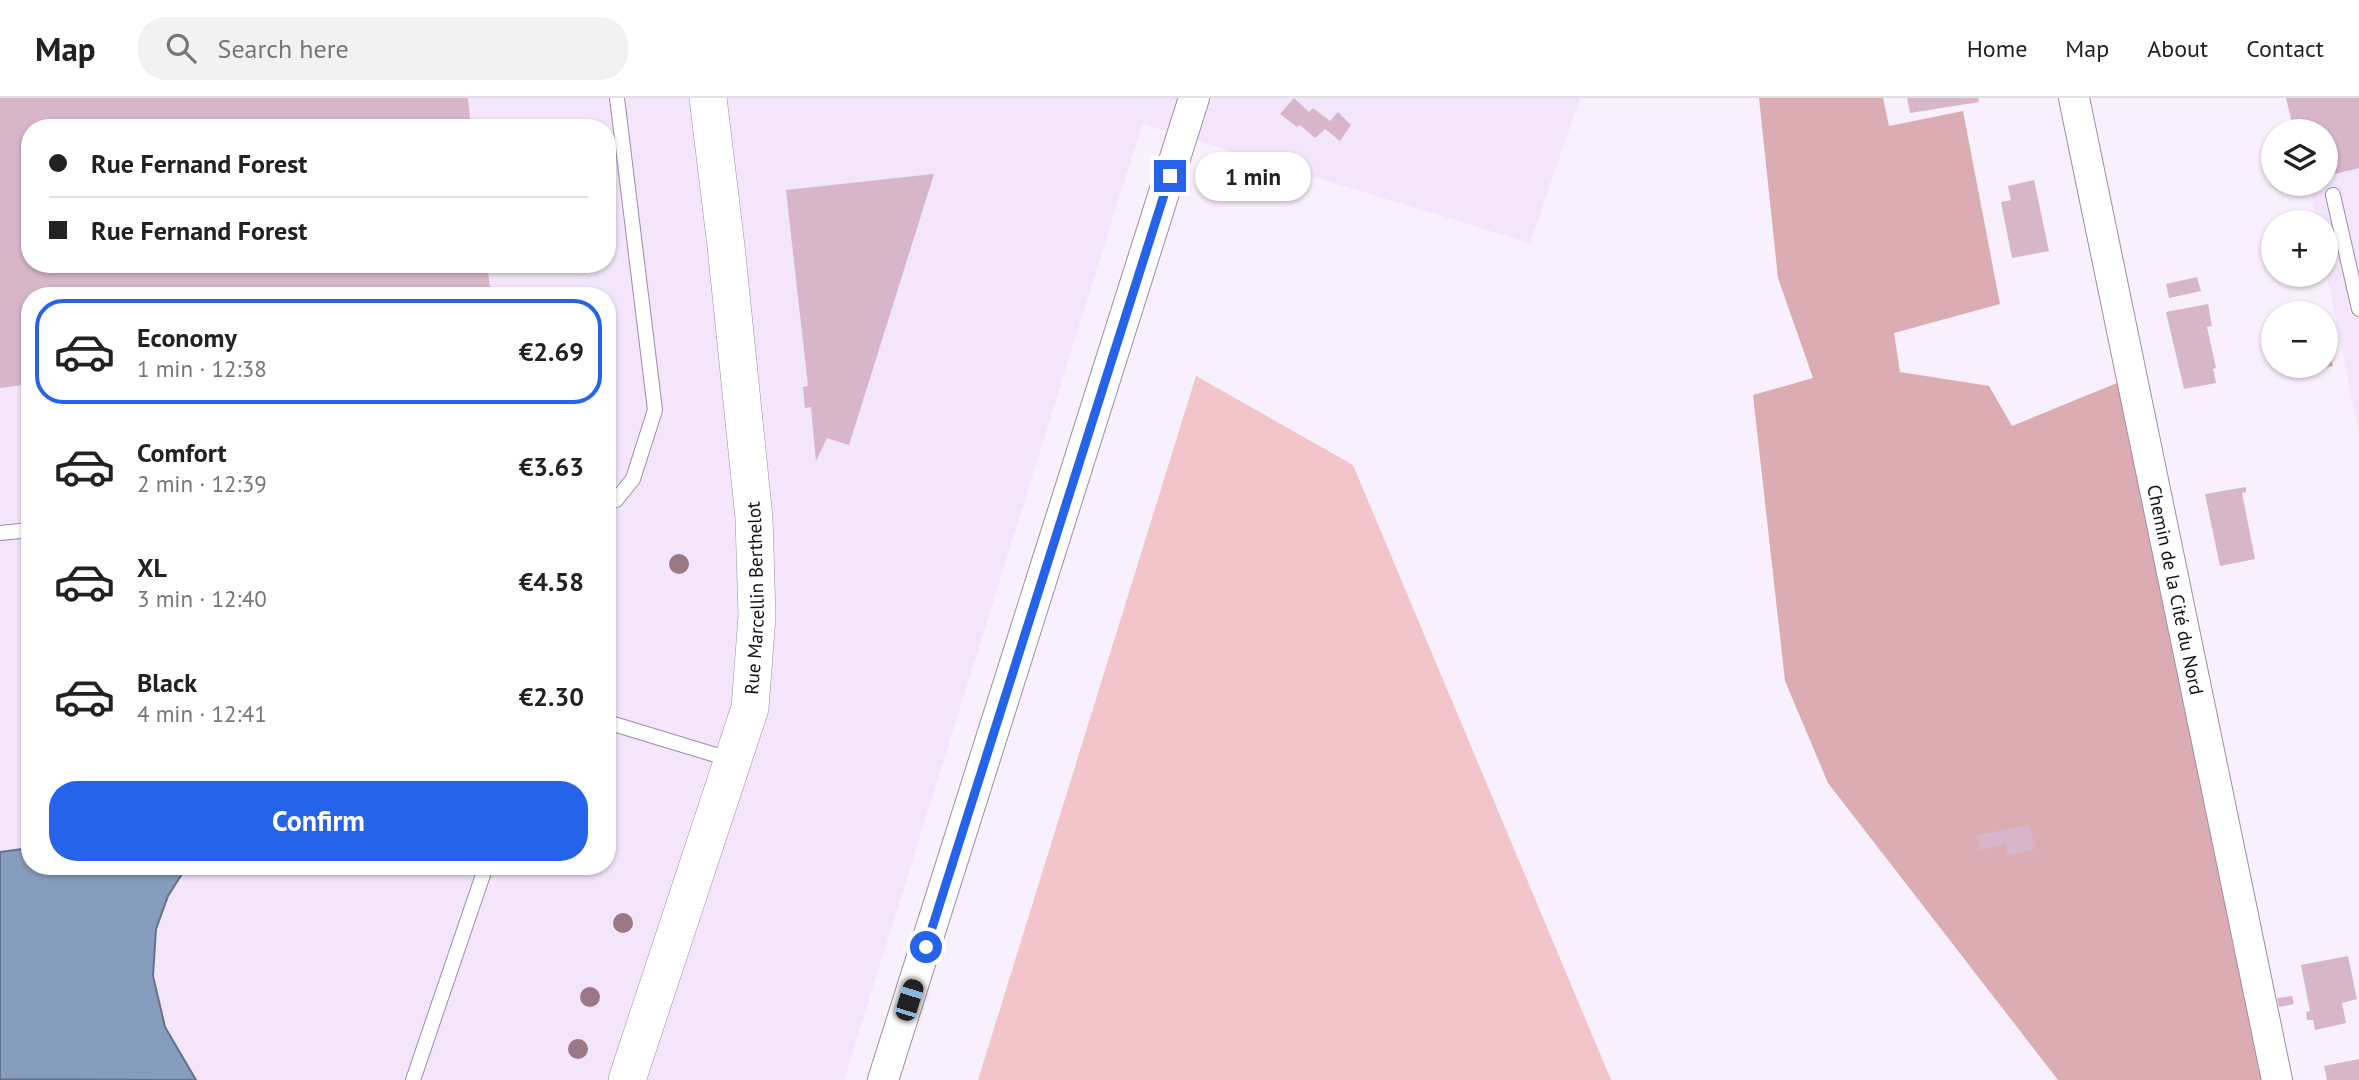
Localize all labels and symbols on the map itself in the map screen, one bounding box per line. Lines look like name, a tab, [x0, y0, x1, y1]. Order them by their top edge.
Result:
callout: 1 min	[1194, 152, 1310, 200]
route end	[1154, 160, 1186, 192]
street label: Chemin de la Cité du Nord	[2142, 482, 2209, 697]
street label: Rue Marcellin Berthelot	[739, 500, 769, 695]
route start	[910, 931, 942, 963]
car	[893, 977, 926, 1023]

